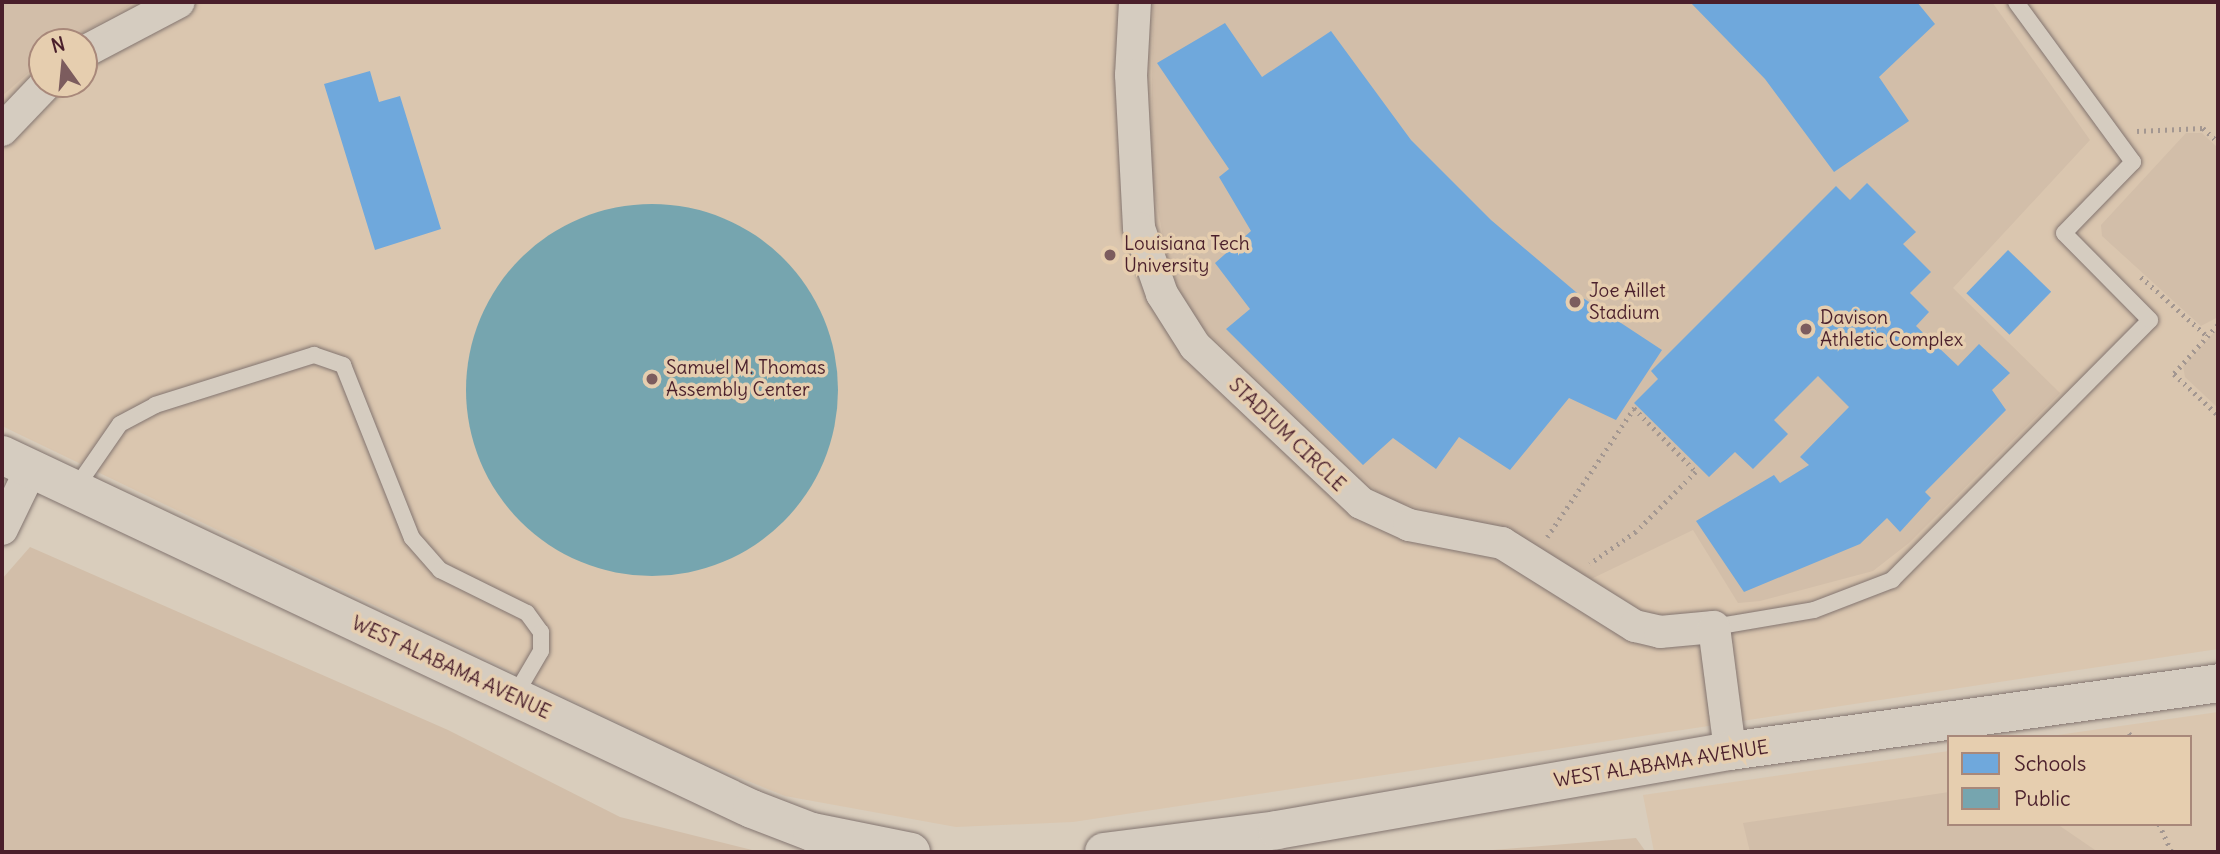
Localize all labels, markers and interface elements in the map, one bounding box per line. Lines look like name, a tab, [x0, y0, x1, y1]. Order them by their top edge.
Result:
north arrow	[28, 28, 98, 98]
text: N	[49, 31, 68, 58]
place label: Louisiana Tech University	[1124, 233, 1250, 277]
marker: Louisiana Tech University	[1102, 247, 1118, 263]
place label: Joe Aillet Stadium	[1589, 280, 1666, 324]
marker: Joe Aillet Stadium	[1567, 294, 1583, 310]
place label: Davison Athletic Complex	[1820, 307, 1963, 351]
marker: Davison Athletic Complex	[1798, 321, 1814, 337]
place label: Samuel M. Thomas Assembly Center	[666, 357, 826, 401]
marker: Samuel M. Thomas Assembly Center	[644, 371, 660, 387]
street label: STADIUM CIRCLE	[1224, 374, 1350, 496]
street label: WEST ALABAMA AVENUE	[348, 612, 554, 724]
legend	[1947, 735, 2192, 826]
street label: WEST ALABAMA AVENUE	[1552, 736, 1770, 792]
text: Schools	[2014, 750, 2086, 777]
text: Public	[2014, 785, 2071, 812]

